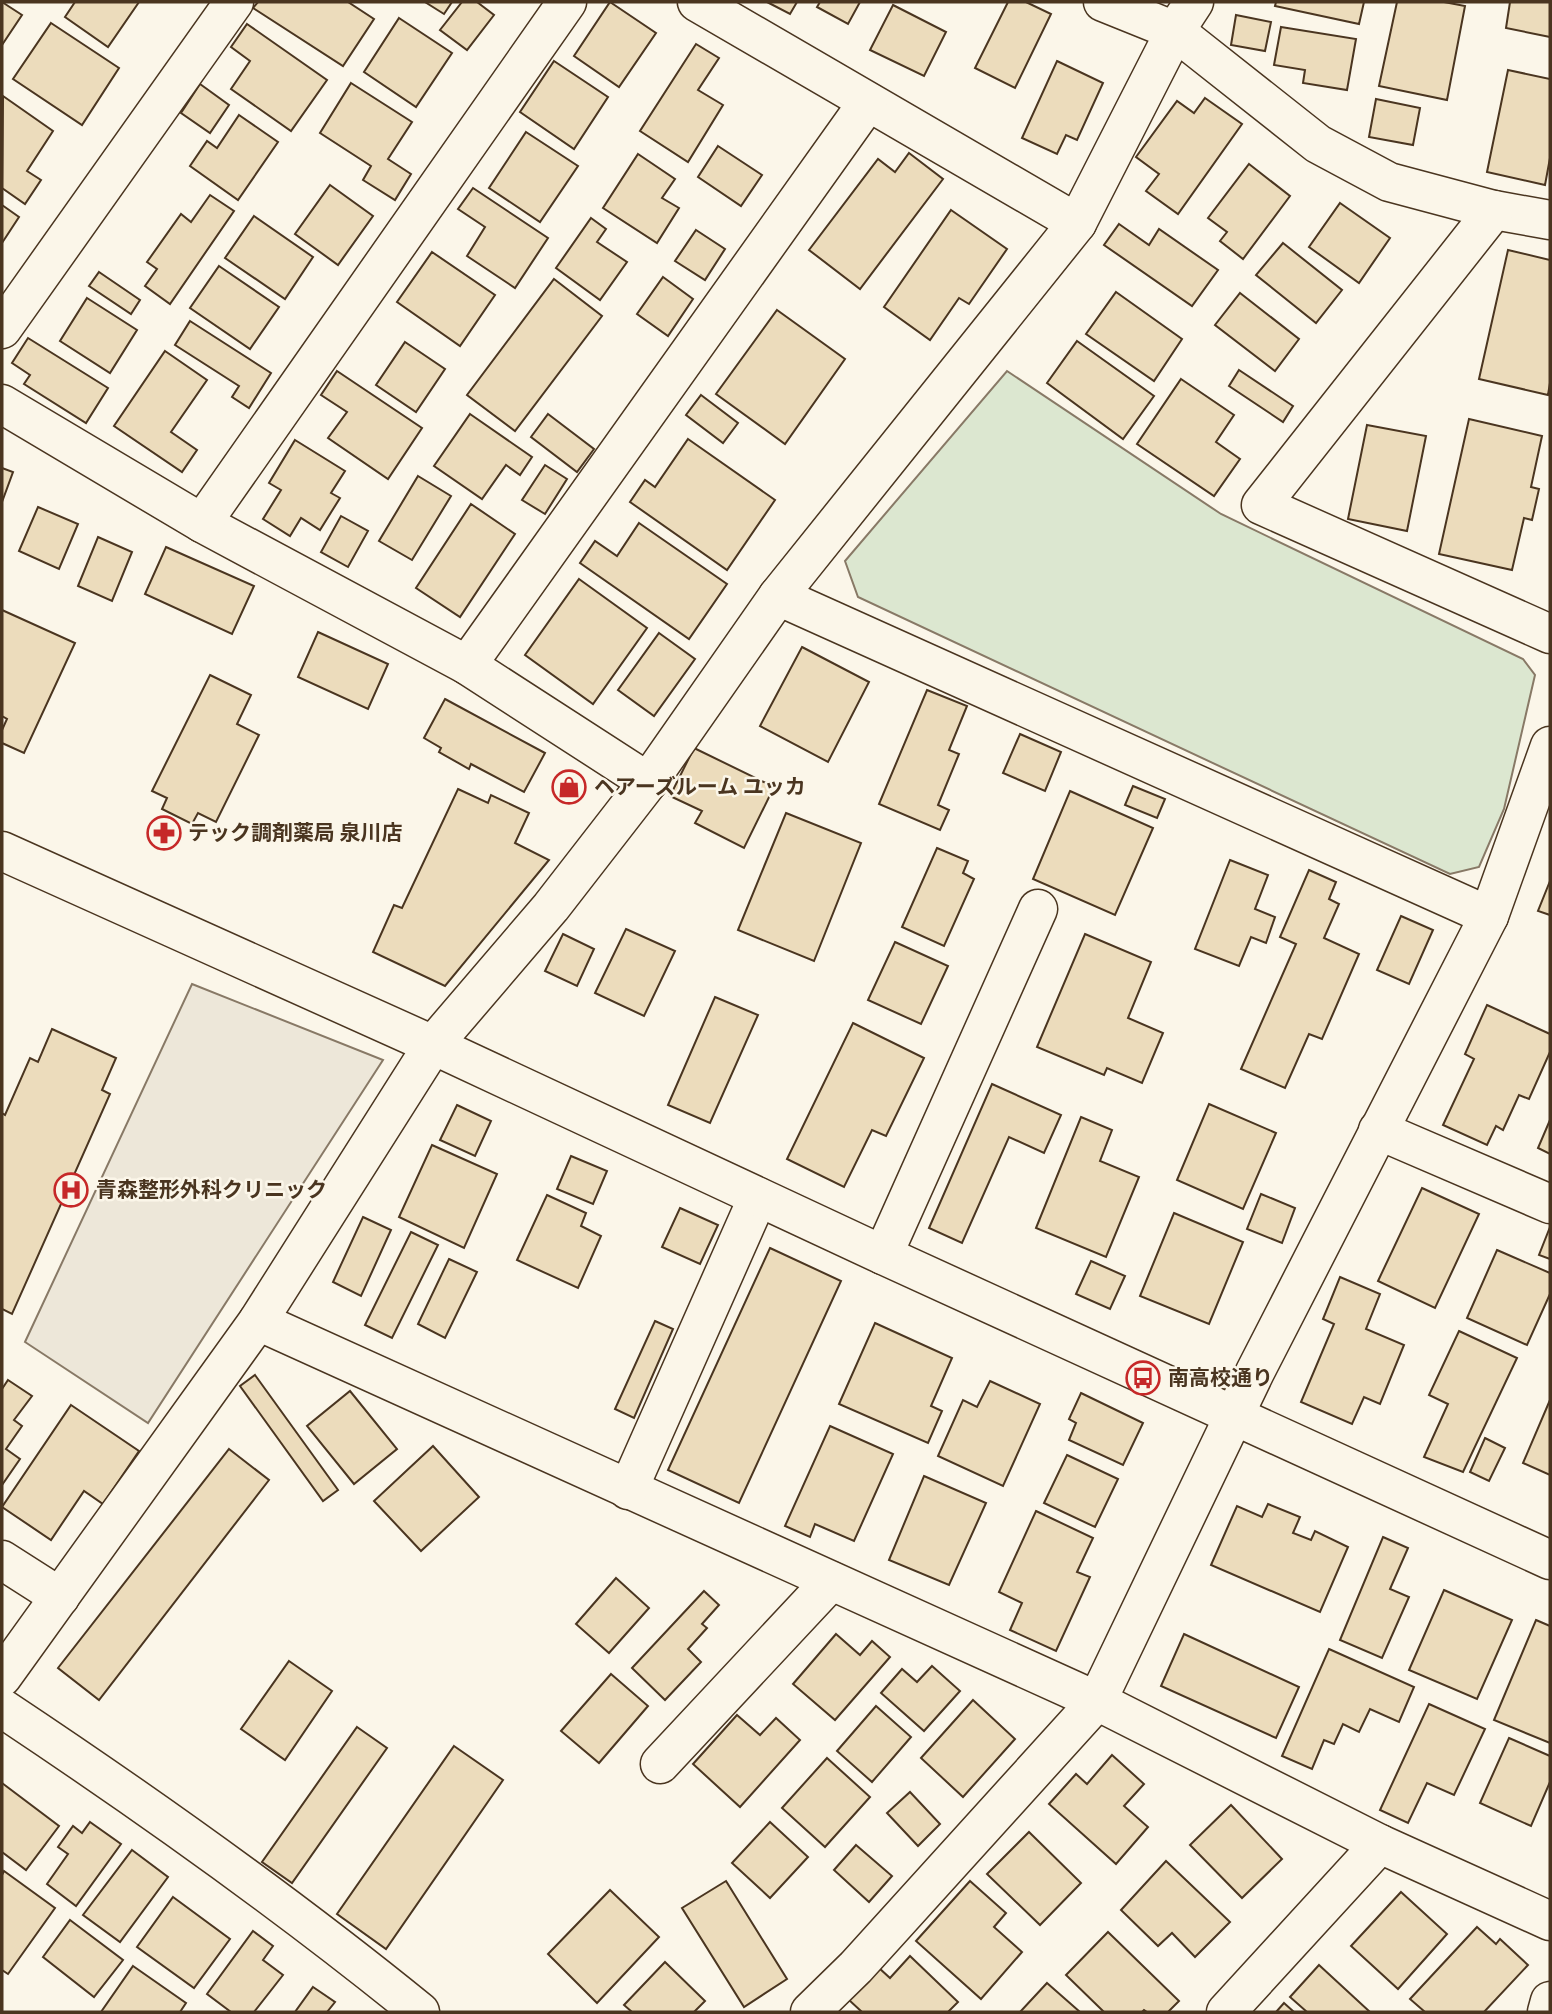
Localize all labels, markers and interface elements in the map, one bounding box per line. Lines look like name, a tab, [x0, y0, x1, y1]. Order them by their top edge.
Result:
shop icon: ヘアーズルーム ユッカ	[550, 768, 588, 806]
place label: ヘアーズルーム ユッカ	[594, 770, 806, 802]
pharmacy icon: テック調剤薬局 泉川店	[145, 814, 183, 852]
place label: テック調剤薬局 泉川店	[188, 816, 403, 848]
hospital icon: 青森整形外科クリニック	[52, 1171, 90, 1209]
place label: 青森整形外科クリニック	[96, 1173, 327, 1205]
bus stop icon: 南高校通り	[1124, 1359, 1162, 1397]
place label: 南高校通り	[1168, 1361, 1273, 1393]

